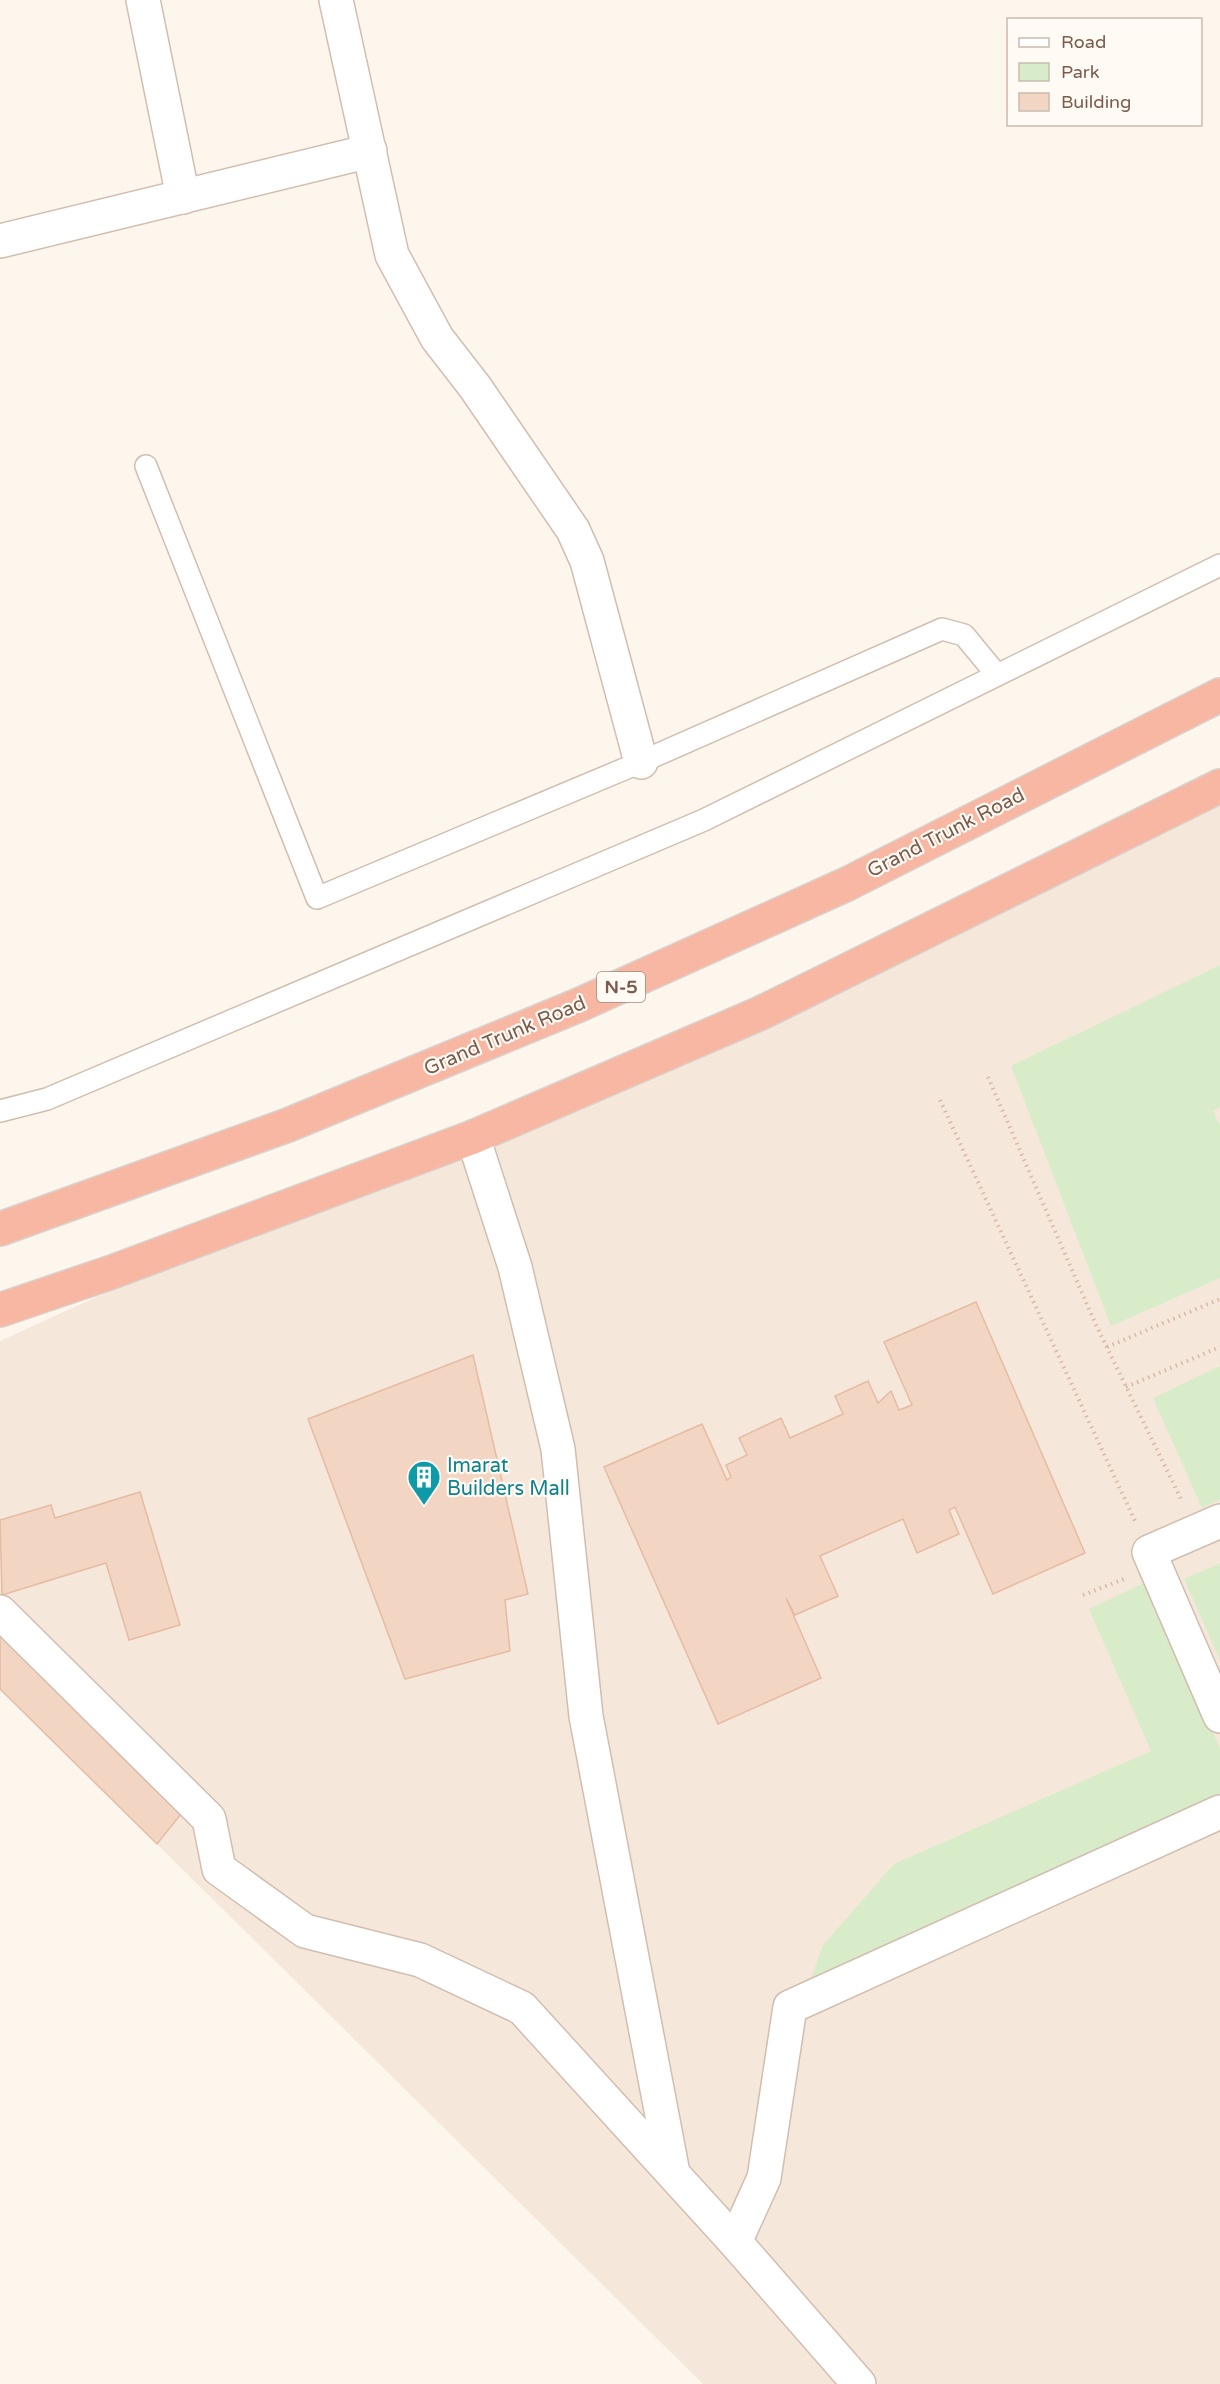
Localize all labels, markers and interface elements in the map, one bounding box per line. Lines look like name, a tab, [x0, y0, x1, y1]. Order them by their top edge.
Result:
legend	[1007, 18, 1202, 126]
text: Road	[1061, 31, 1106, 53]
text: Park	[1061, 61, 1100, 83]
text: Building	[1061, 91, 1131, 113]
street label: Grand Trunk Road	[863, 783, 1029, 883]
road number: N-5	[597, 972, 645, 1002]
street label: Grand Trunk Road	[421, 991, 589, 1081]
place label: Imarat Builders Mall	[447, 1454, 570, 1501]
building icon: Imarat Builders Mall	[406, 1459, 442, 1506]

